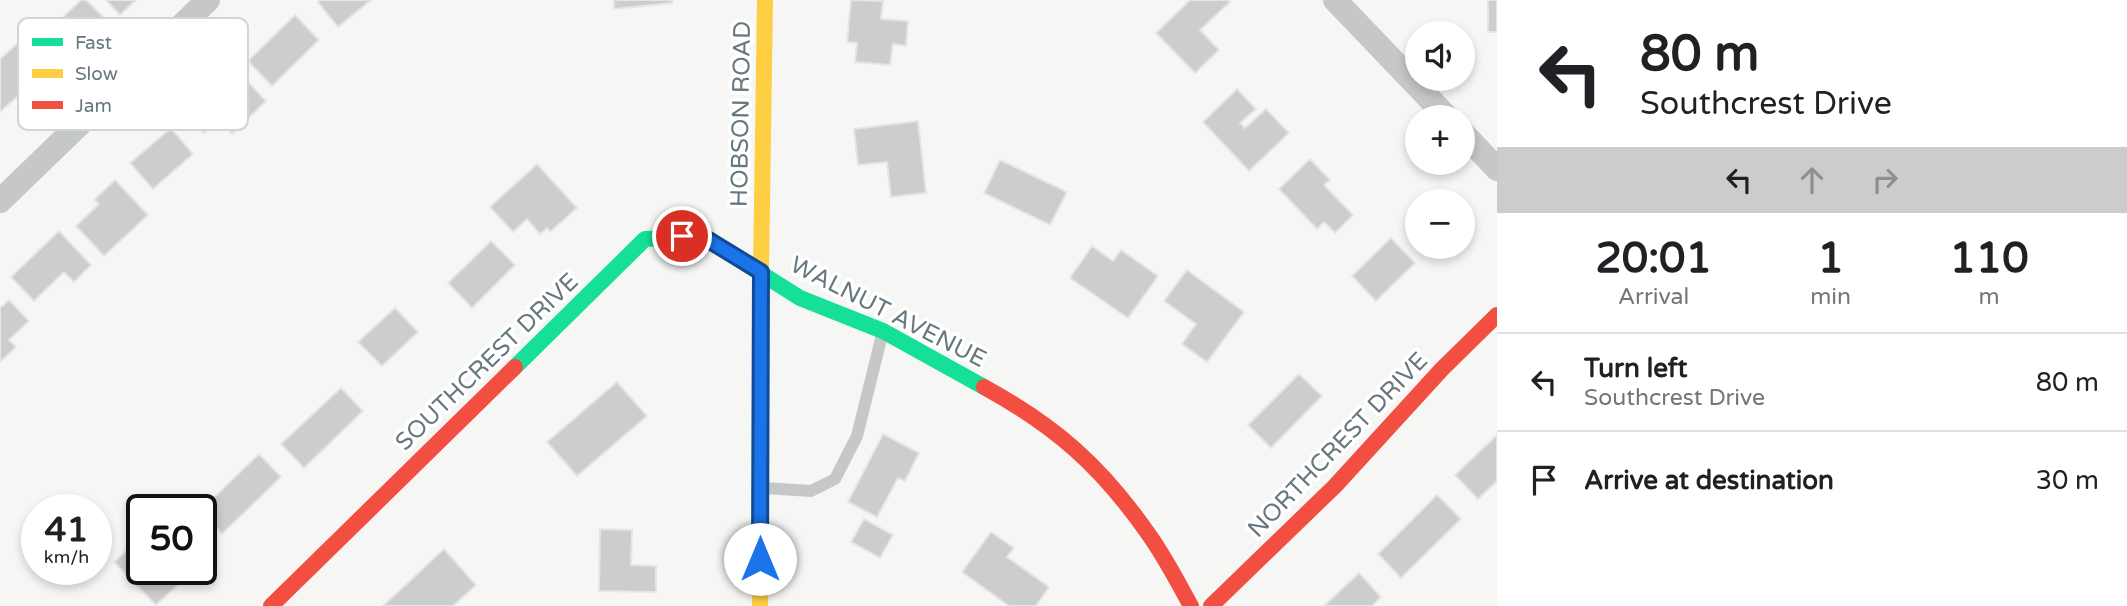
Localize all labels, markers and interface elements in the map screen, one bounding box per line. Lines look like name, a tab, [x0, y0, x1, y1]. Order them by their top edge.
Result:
legend	[18, 18, 248, 130]
street label: HOBSON ROAD	[725, 21, 757, 207]
map controls	[1405, 21, 1475, 259]
button: sound	[1405, 21, 1475, 91]
text: 80 m	[1640, 25, 1759, 84]
icon: left	[1525, 28, 1616, 119]
text: Fast	[75, 32, 112, 54]
text: Slow	[75, 63, 118, 85]
text: Southcrest Drive	[1640, 85, 1892, 123]
text: Jam	[75, 95, 112, 117]
button: +	[1405, 105, 1475, 175]
icon: left	[1720, 161, 1758, 199]
icon: ahead	[1793, 161, 1831, 199]
icon: right	[1866, 161, 1904, 199]
button: −	[1405, 189, 1475, 259]
pin	[652, 206, 712, 266]
icon: arrive	[663, 217, 701, 255]
text: 20:01	[1595, 233, 1712, 284]
text: 1	[1817, 233, 1844, 284]
text: 110	[1949, 233, 2029, 284]
street label: WALNUT AVENUE	[785, 250, 991, 374]
street label: SOUTHCREST DRIVE	[390, 267, 584, 457]
text: Arrival	[1618, 283, 1689, 311]
text: min	[1810, 283, 1851, 311]
text: m	[1978, 283, 2000, 311]
street label: NORTHCREST DRIVE	[1242, 346, 1434, 544]
text: Turn left	[1584, 353, 1687, 384]
icon: left	[1525, 363, 1563, 401]
text: 80 m	[2036, 367, 2099, 398]
text: Southcrest Drive	[1584, 384, 1765, 412]
icon: arrive	[1525, 461, 1563, 499]
text: Arrive at destination	[1584, 465, 1834, 496]
text: 30 m	[2036, 465, 2099, 496]
speed limit sign: 50	[126, 494, 217, 585]
text: 41	[45, 509, 88, 551]
position arrow	[723, 522, 797, 596]
text: km/h	[44, 546, 89, 568]

